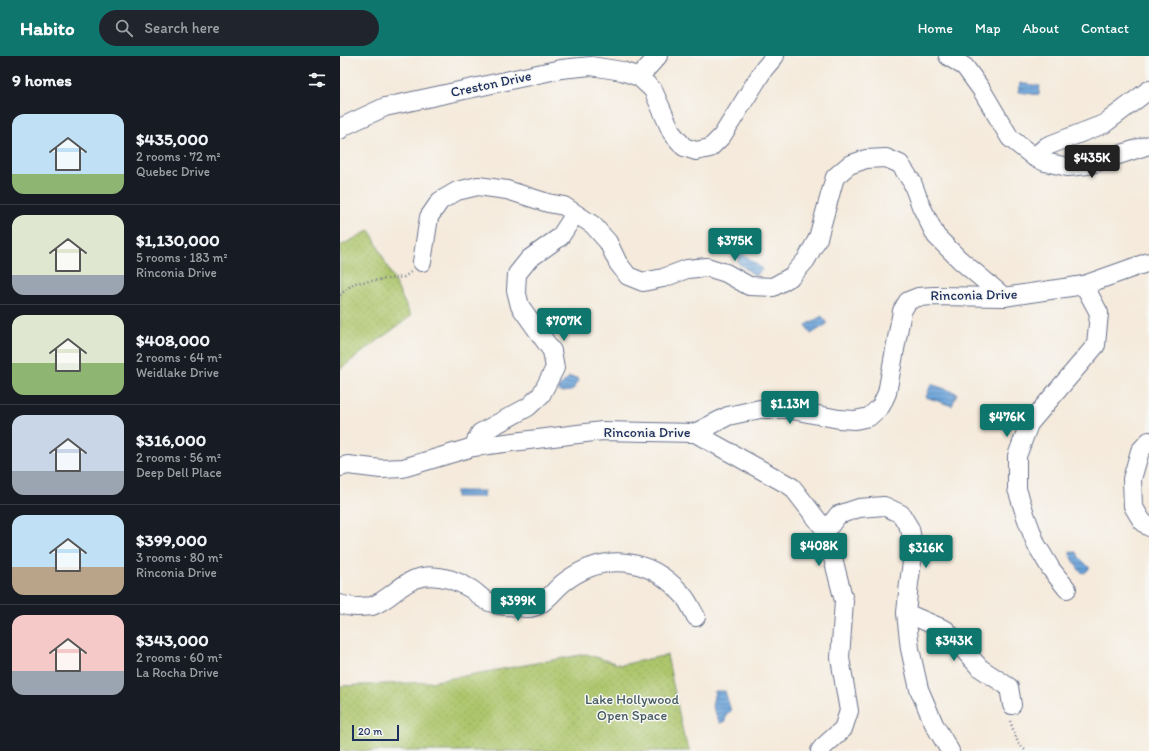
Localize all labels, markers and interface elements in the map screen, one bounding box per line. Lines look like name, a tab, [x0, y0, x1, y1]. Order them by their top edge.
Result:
search box	[99, 10, 379, 46]
text: Habito	[20, 17, 75, 40]
icon: search	[113, 17, 135, 39]
text: Search here	[145, 19, 220, 37]
text: Home	[918, 20, 953, 37]
text: Map	[975, 20, 1001, 37]
text: About	[1023, 20, 1059, 37]
text: Contact	[1081, 20, 1129, 37]
street label: Creston Drive	[449, 67, 533, 101]
icon: filters	[306, 69, 328, 91]
text: 9 homes	[12, 70, 72, 90]
text: $435,000	[136, 129, 208, 149]
icon: home	[44, 130, 92, 178]
pin: $435K	[1064, 145, 1120, 179]
text: 2 rooms · 72 m²	[136, 149, 221, 164]
text: $435K	[1074, 150, 1110, 165]
text: Quebec Drive	[136, 164, 210, 179]
pin: $375K	[707, 228, 763, 262]
text: $1,130,000	[136, 230, 220, 250]
icon: home	[44, 231, 92, 279]
text: $375K	[717, 233, 753, 248]
text: 5 rooms · 183 m²	[136, 250, 228, 265]
text: Rinconia Drive	[136, 265, 217, 280]
street label: Rinconia Drive	[930, 286, 1018, 304]
pin: $707K	[536, 308, 592, 342]
text: $707K	[546, 313, 582, 328]
text: $408,000	[136, 330, 210, 350]
icon: home	[44, 331, 92, 379]
text: 2 rooms · 64 m²	[136, 350, 222, 365]
text: Weidlake Drive	[136, 365, 219, 380]
pin: $1.13M	[757, 391, 823, 425]
text: $1.13M	[770, 396, 810, 411]
pin: $476K	[979, 404, 1035, 438]
text: $476K	[989, 409, 1025, 424]
street label: Rinconia Drive	[603, 424, 691, 441]
text: $316,000	[136, 430, 206, 450]
icon: home	[44, 431, 92, 479]
text: 2 rooms · 56 m²	[136, 450, 221, 465]
text: Deep Dell Place	[136, 465, 222, 480]
text: $399,000	[136, 530, 207, 550]
icon: home	[44, 531, 92, 579]
pin: $408K	[791, 533, 847, 567]
pin: $316K	[898, 535, 954, 569]
text: $408K	[800, 538, 838, 553]
text: $316K	[909, 540, 943, 555]
text: 3 rooms · 80 m²	[136, 550, 223, 565]
text: Rinconia Drive	[136, 565, 217, 580]
pin: $399K	[490, 588, 546, 622]
text: $399K	[500, 593, 536, 608]
pin: $343K	[926, 628, 982, 662]
text: $343,000	[136, 630, 209, 650]
icon: home	[44, 631, 92, 679]
text: $343K	[936, 633, 972, 648]
text: 2 rooms · 60 m²	[136, 650, 222, 665]
text: La Rocha Drive	[136, 665, 219, 680]
park label: Lake Hollywood Open Space	[585, 691, 679, 724]
scale bar	[352, 723, 399, 742]
text: 20 m	[358, 725, 382, 738]

